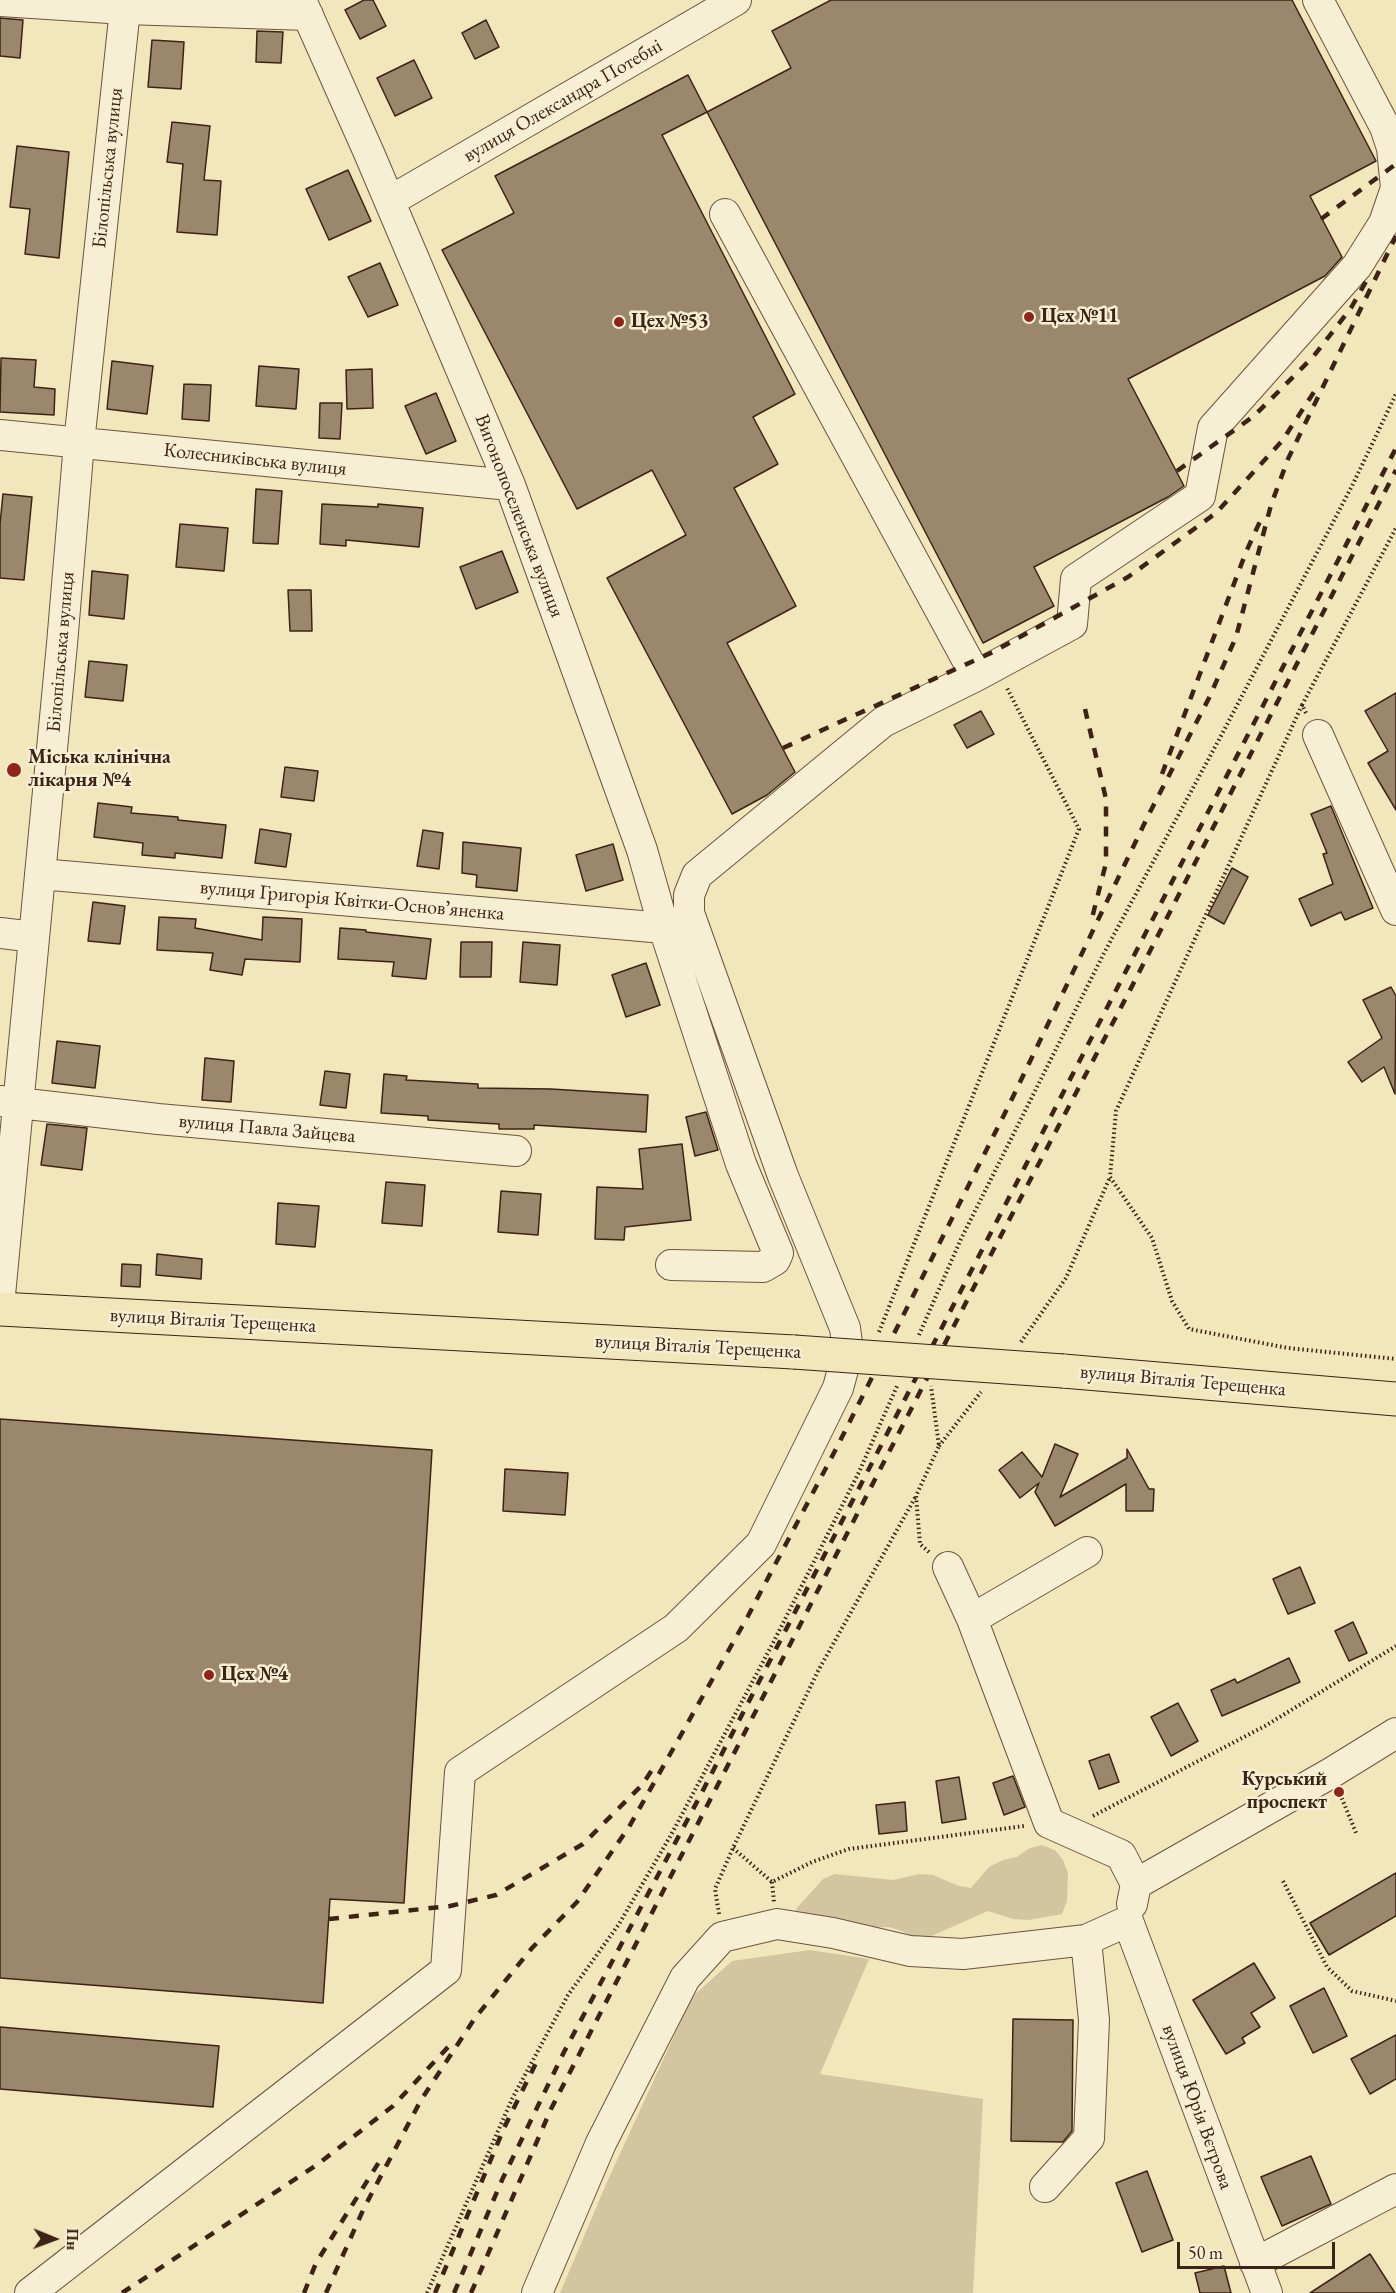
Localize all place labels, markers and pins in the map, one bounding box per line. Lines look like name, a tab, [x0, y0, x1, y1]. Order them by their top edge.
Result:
place label: Цех №11	[1041, 305, 1119, 329]
place label: Цех №53	[631, 310, 709, 334]
marker: Цех №11	[1022, 310, 1036, 324]
marker: Цех №53	[612, 315, 626, 329]
place label: Міська клінічна лікарня №4	[28, 746, 171, 793]
marker: Міська клінічна лікарня №4	[5, 761, 23, 779]
place label: Цех №4	[221, 1663, 288, 1687]
marker: Цех №4	[202, 1668, 216, 1682]
place label: Курський проспект	[1242, 1768, 1327, 1815]
marker: Курський проспект	[1332, 1785, 1346, 1799]

